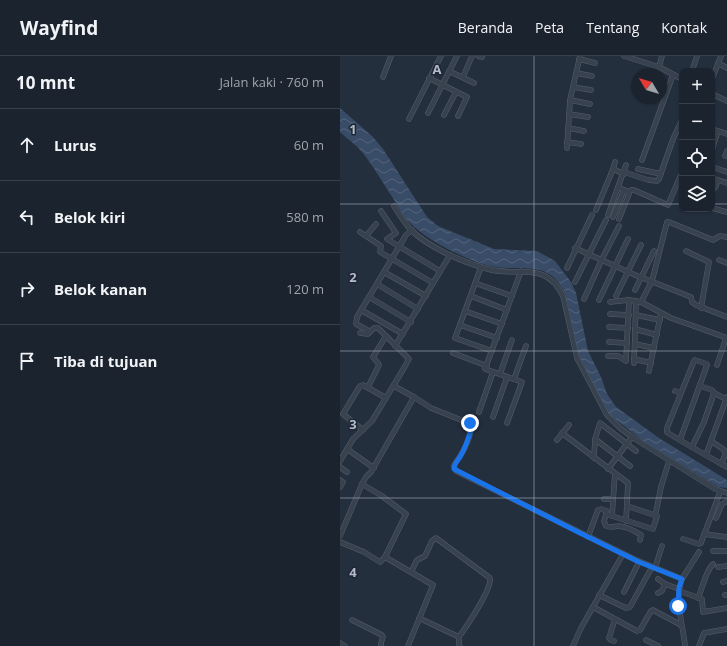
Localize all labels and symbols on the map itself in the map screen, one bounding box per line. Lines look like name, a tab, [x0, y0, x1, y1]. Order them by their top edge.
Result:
text: A	[433, 60, 442, 78]
north arrow	[631, 68, 667, 104]
text: 1	[349, 120, 357, 138]
text: 2	[349, 268, 357, 286]
route end	[461, 414, 479, 432]
text: 3	[349, 415, 357, 433]
text: 4	[349, 563, 357, 581]
route start	[669, 597, 687, 615]

